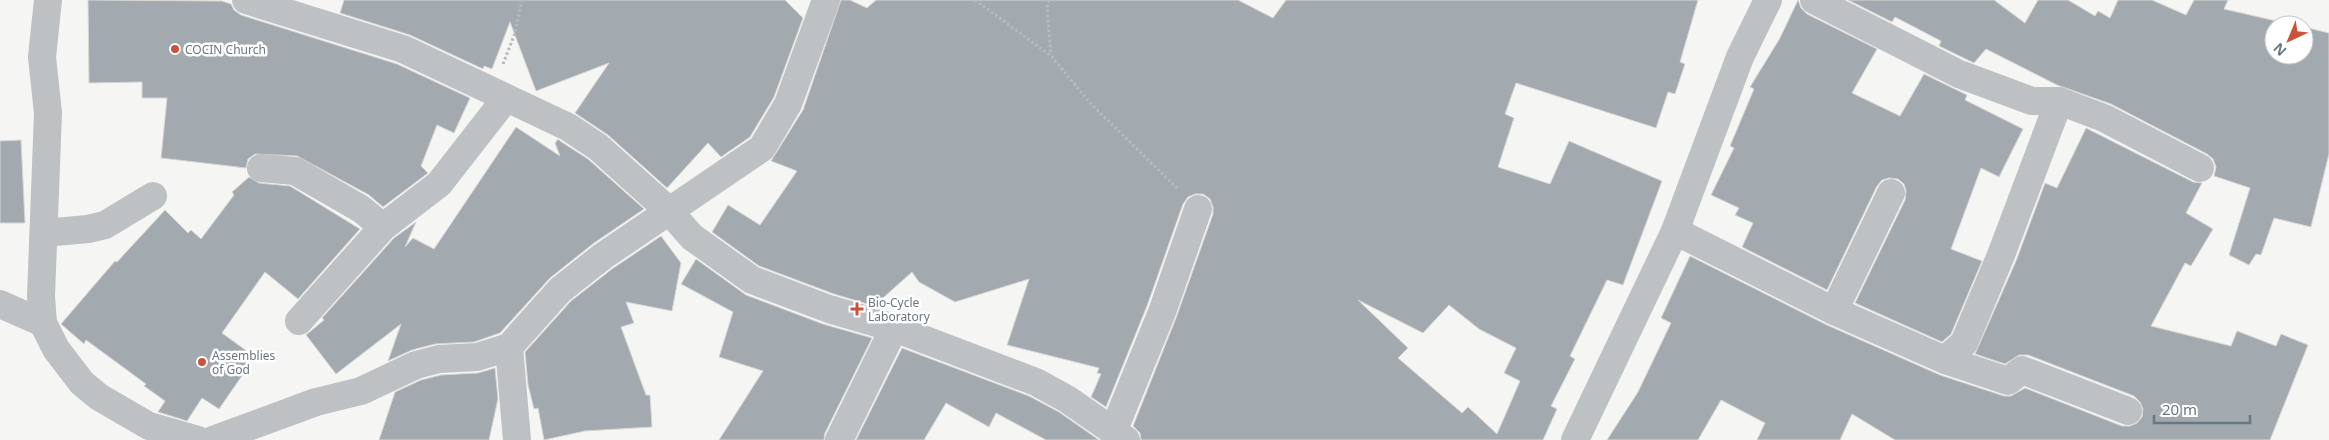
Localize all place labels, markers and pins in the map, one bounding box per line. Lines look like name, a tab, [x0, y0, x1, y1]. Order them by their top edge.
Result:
place label: COCIN Church	[185, 41, 266, 58]
marker: COCIN Church	[169, 43, 181, 55]
place label: Bio-Cycle Laboratory	[868, 294, 931, 325]
marker: Bio-Cycle Laboratory	[850, 302, 864, 316]
place label: Assemblies of God	[212, 347, 275, 378]
marker: Assemblies of God	[196, 356, 208, 368]

